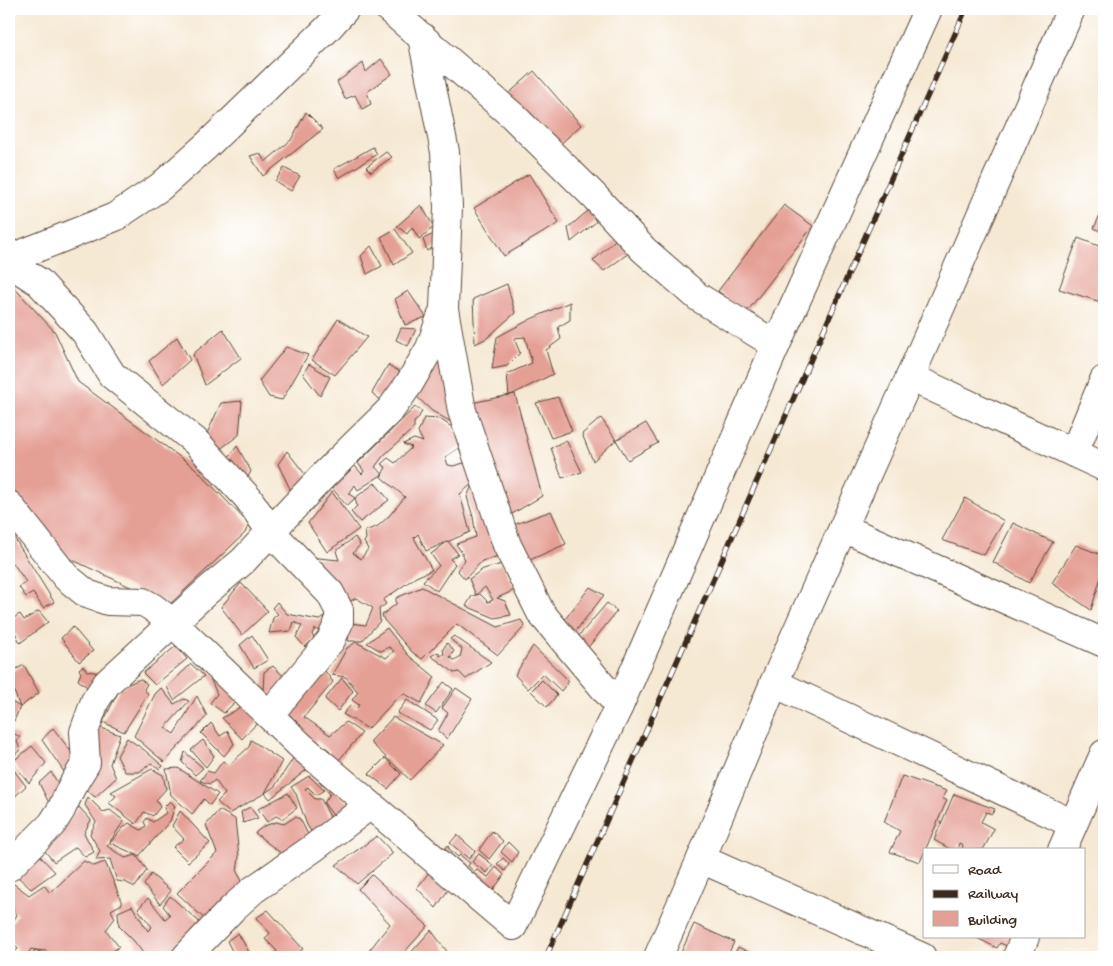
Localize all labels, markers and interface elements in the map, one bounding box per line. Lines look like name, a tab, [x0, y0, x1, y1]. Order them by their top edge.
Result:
legend	[923, 848, 1086, 938]
text: Road	[968, 862, 1002, 880]
text: Railway	[968, 886, 1019, 904]
text: Building	[967, 912, 1017, 930]

